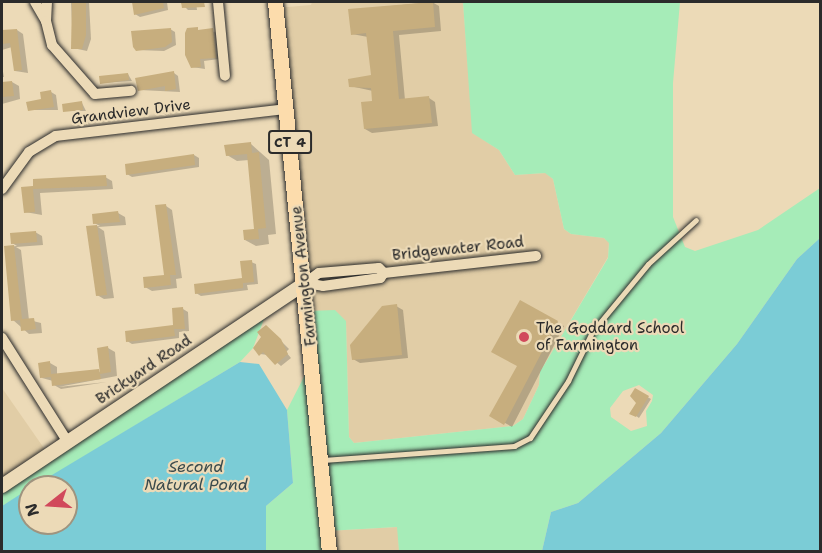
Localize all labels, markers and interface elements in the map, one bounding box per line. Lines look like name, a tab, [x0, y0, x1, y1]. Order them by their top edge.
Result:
street label: Grandview Drive	[70, 96, 192, 128]
road number: CT 4	[268, 131, 312, 153]
street label: Farmington Avenue	[288, 205, 320, 347]
street label: Bridgewater Road	[391, 233, 525, 265]
place label: The Goddard School of Farmington	[536, 319, 684, 354]
marker: The Goddard School of Farmington	[517, 330, 531, 344]
street label: Brickyard Road	[93, 331, 195, 409]
water label: Second Natural Pond	[144, 457, 248, 495]
north arrow	[18, 475, 78, 535]
text: N	[20, 501, 44, 519]

